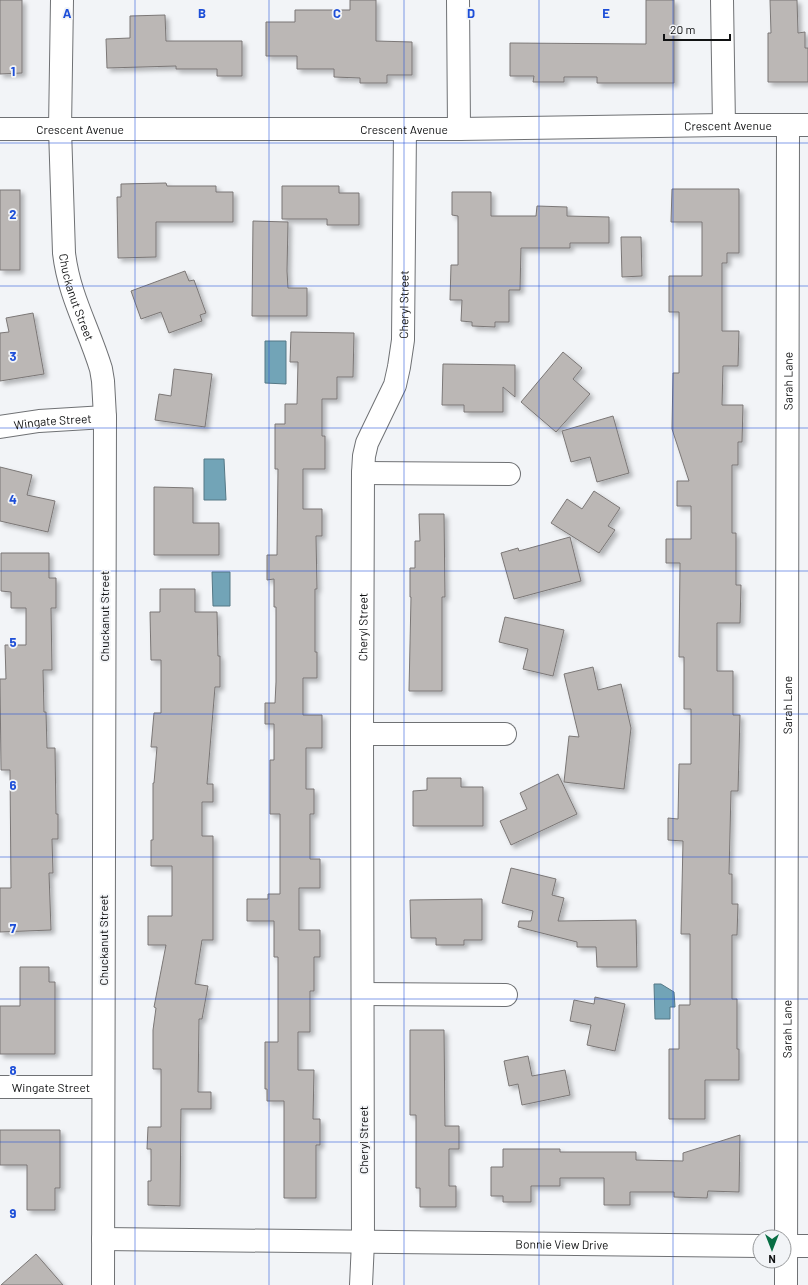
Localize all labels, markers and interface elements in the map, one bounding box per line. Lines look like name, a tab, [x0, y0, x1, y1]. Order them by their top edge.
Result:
text: A	[63, 5, 72, 21]
text: B	[198, 5, 206, 21]
text: C	[333, 5, 341, 21]
text: D	[467, 5, 475, 21]
text: E	[602, 5, 610, 21]
scale bar	[664, 16, 730, 42]
text: 20 m	[670, 22, 696, 36]
text: 1	[11, 63, 15, 79]
street label: Crescent Avenue	[684, 118, 772, 133]
street label: Crescent Avenue	[36, 122, 124, 136]
street label: Crescent Avenue	[360, 122, 448, 136]
text: 2	[9, 206, 17, 222]
street label: Chuckanut Street	[57, 253, 97, 343]
street label: Cheryl Street	[396, 270, 411, 339]
text: 3	[9, 348, 17, 364]
street label: Sarah Lane	[781, 352, 795, 410]
street label: Wingate Street	[13, 411, 92, 432]
text: 4	[9, 491, 17, 507]
street label: Chuckanut Street	[97, 571, 111, 661]
street label: Cheryl Street	[355, 593, 370, 661]
text: 5	[9, 634, 17, 650]
street label: Sarah Lane	[780, 676, 794, 734]
text: 6	[10, 777, 17, 793]
street label: Chuckanut Street	[96, 895, 110, 985]
text: 7	[10, 920, 17, 936]
street label: Sarah Lane	[779, 1000, 793, 1058]
text: 8	[9, 1062, 17, 1078]
street label: Wingate Street	[12, 1080, 90, 1094]
street label: Cheryl Street	[356, 1106, 370, 1174]
text: 9	[10, 1205, 17, 1221]
north arrow	[752, 1229, 792, 1269]
street label: Bonnie View Drive	[515, 1236, 609, 1251]
text: N	[768, 1253, 776, 1266]

